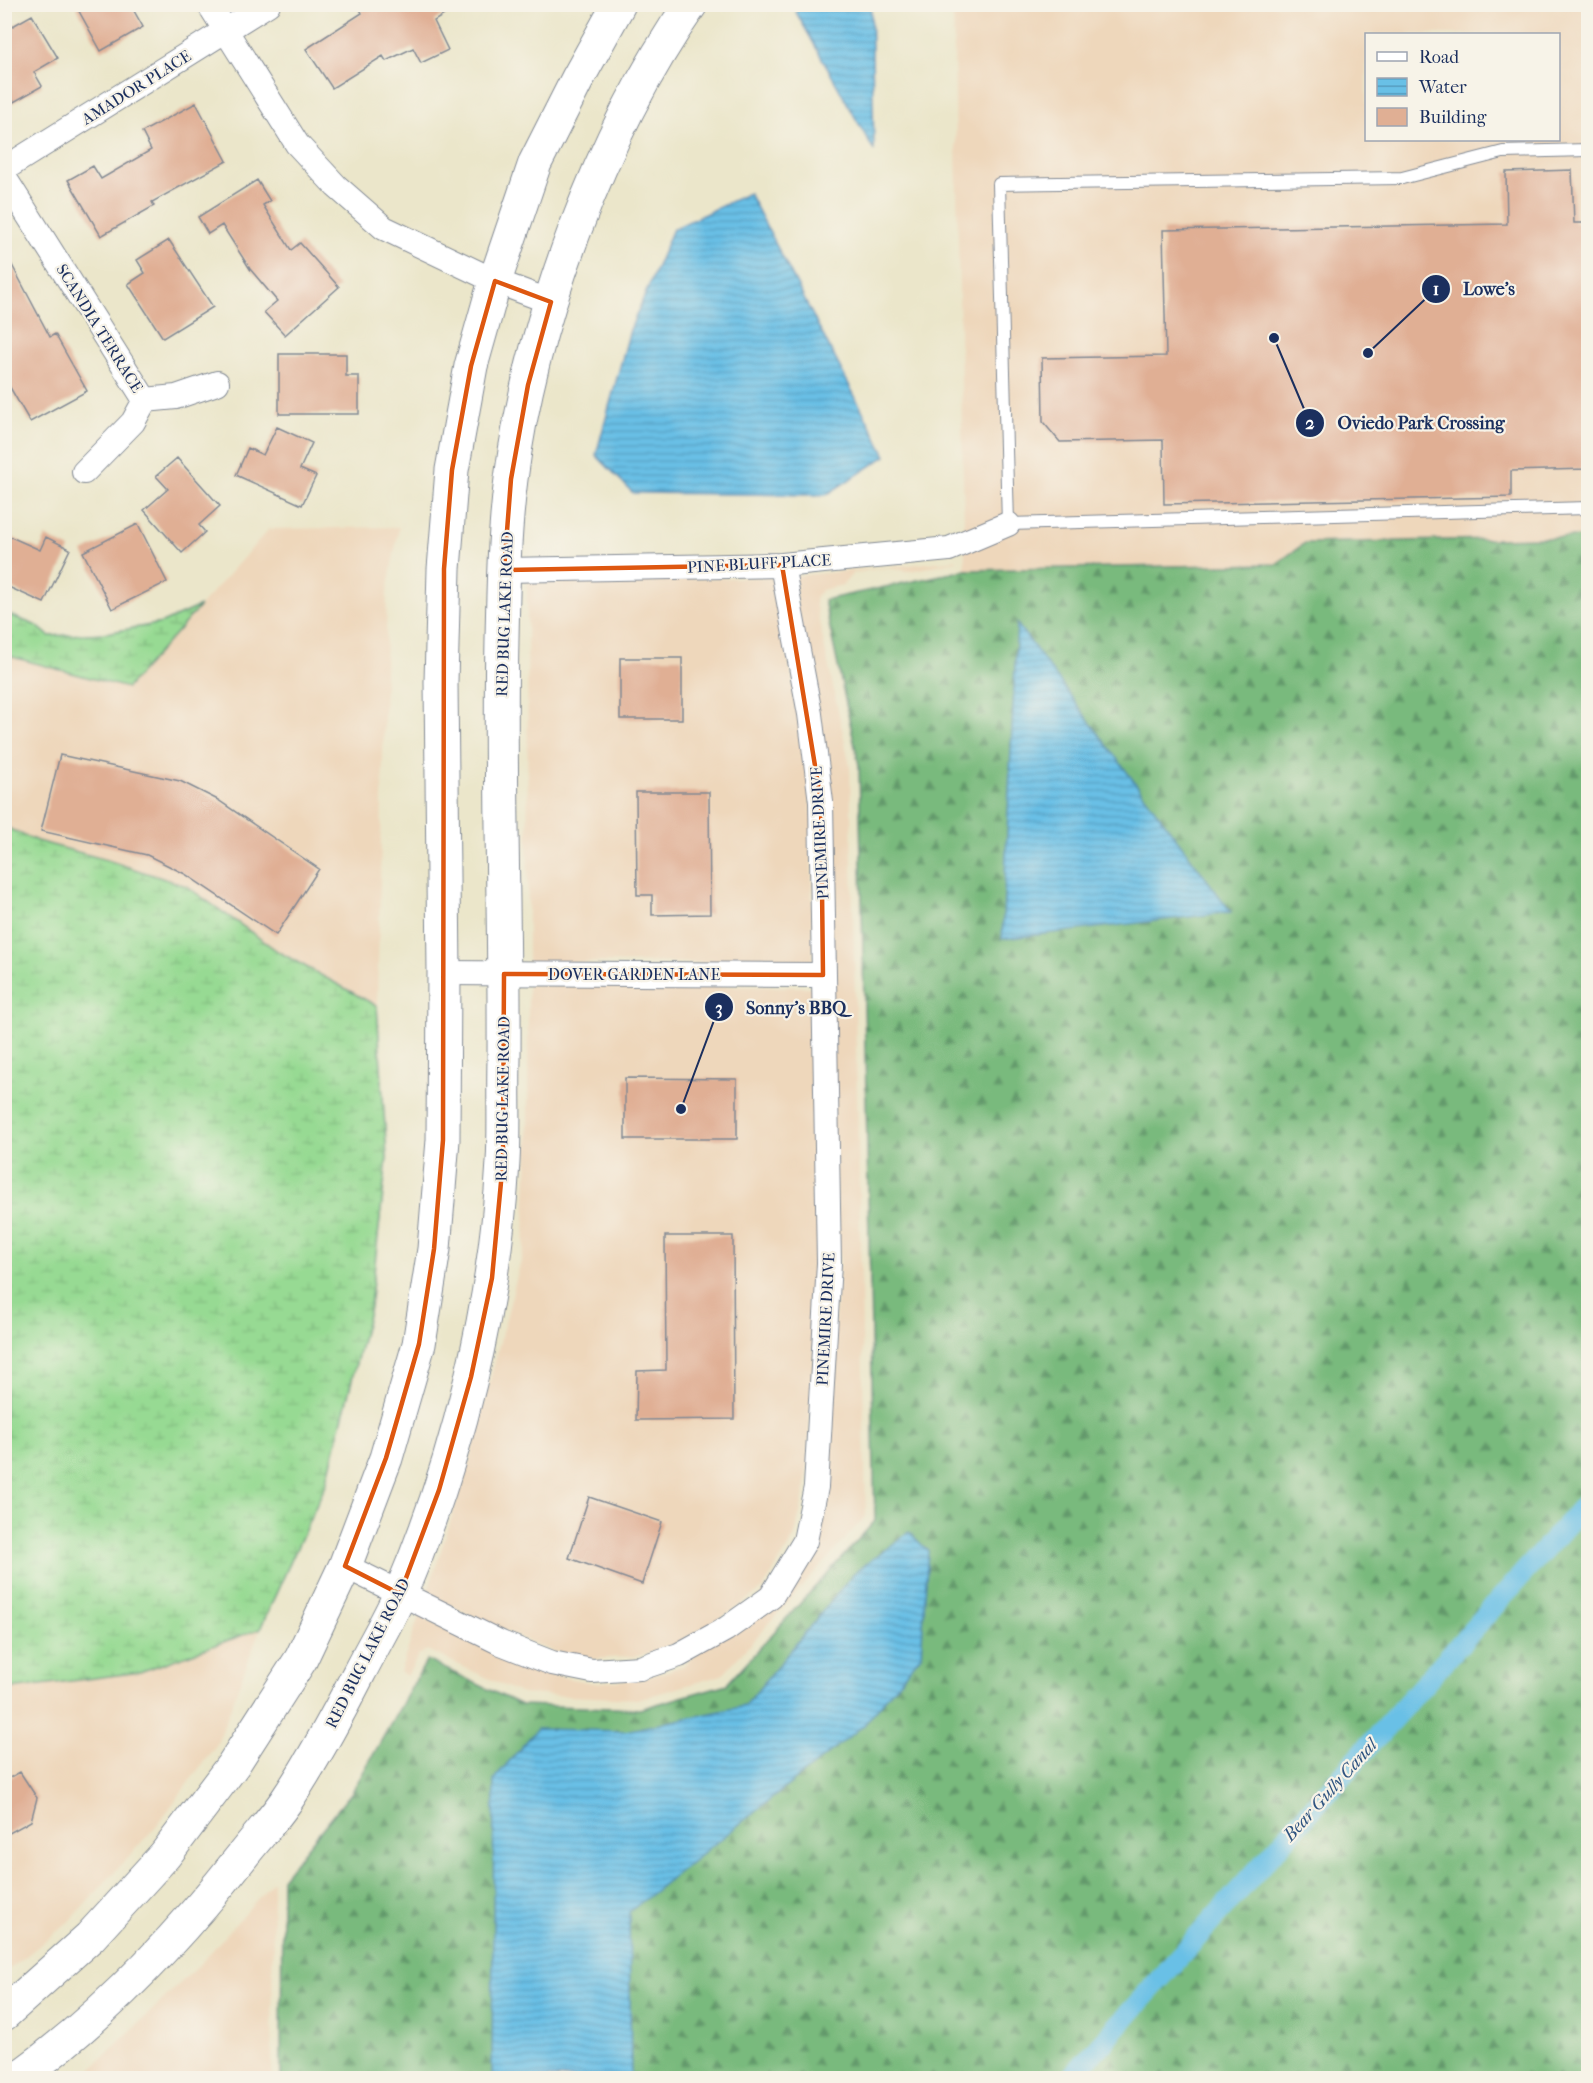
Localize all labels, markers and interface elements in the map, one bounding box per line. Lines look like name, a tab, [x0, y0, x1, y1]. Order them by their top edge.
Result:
legend	[1365, 33, 1560, 141]
street label: AMADOR PLACE	[77, 46, 195, 129]
text: Road	[1419, 47, 1459, 68]
text: Water	[1418, 77, 1467, 98]
text: Building	[1419, 107, 1487, 128]
street label: SCANDIA TERRACE	[52, 261, 147, 396]
callout: Lowe's	[1421, 271, 1527, 307]
text: 1	[1433, 279, 1439, 300]
text: Lowe's	[1463, 279, 1515, 300]
callout: Oviedo Park Crossing	[1295, 405, 1516, 441]
text: 2	[1305, 413, 1315, 434]
text: Oviedo Park Crossing	[1337, 413, 1506, 434]
street label: RED BUG LAKE ROAD	[492, 531, 517, 697]
street label: PINE BLUFF PLACE	[687, 550, 832, 577]
street label: PINEMIRE DRIVE	[807, 766, 832, 900]
street label: DOVER GARDEN LANE	[548, 965, 721, 984]
callout: Sonny's BBQ	[704, 989, 858, 1025]
text: 3	[715, 998, 723, 1019]
text: Sonny's BBQ	[746, 998, 852, 1019]
street label: RED BUG LAKE ROAD	[492, 1016, 513, 1182]
street label: PINEMIRE DRIVE	[813, 1252, 838, 1386]
street label: RED BUG LAKE ROAD	[321, 1575, 413, 1731]
water label: Bear Gully Canal	[1279, 1733, 1383, 1846]

